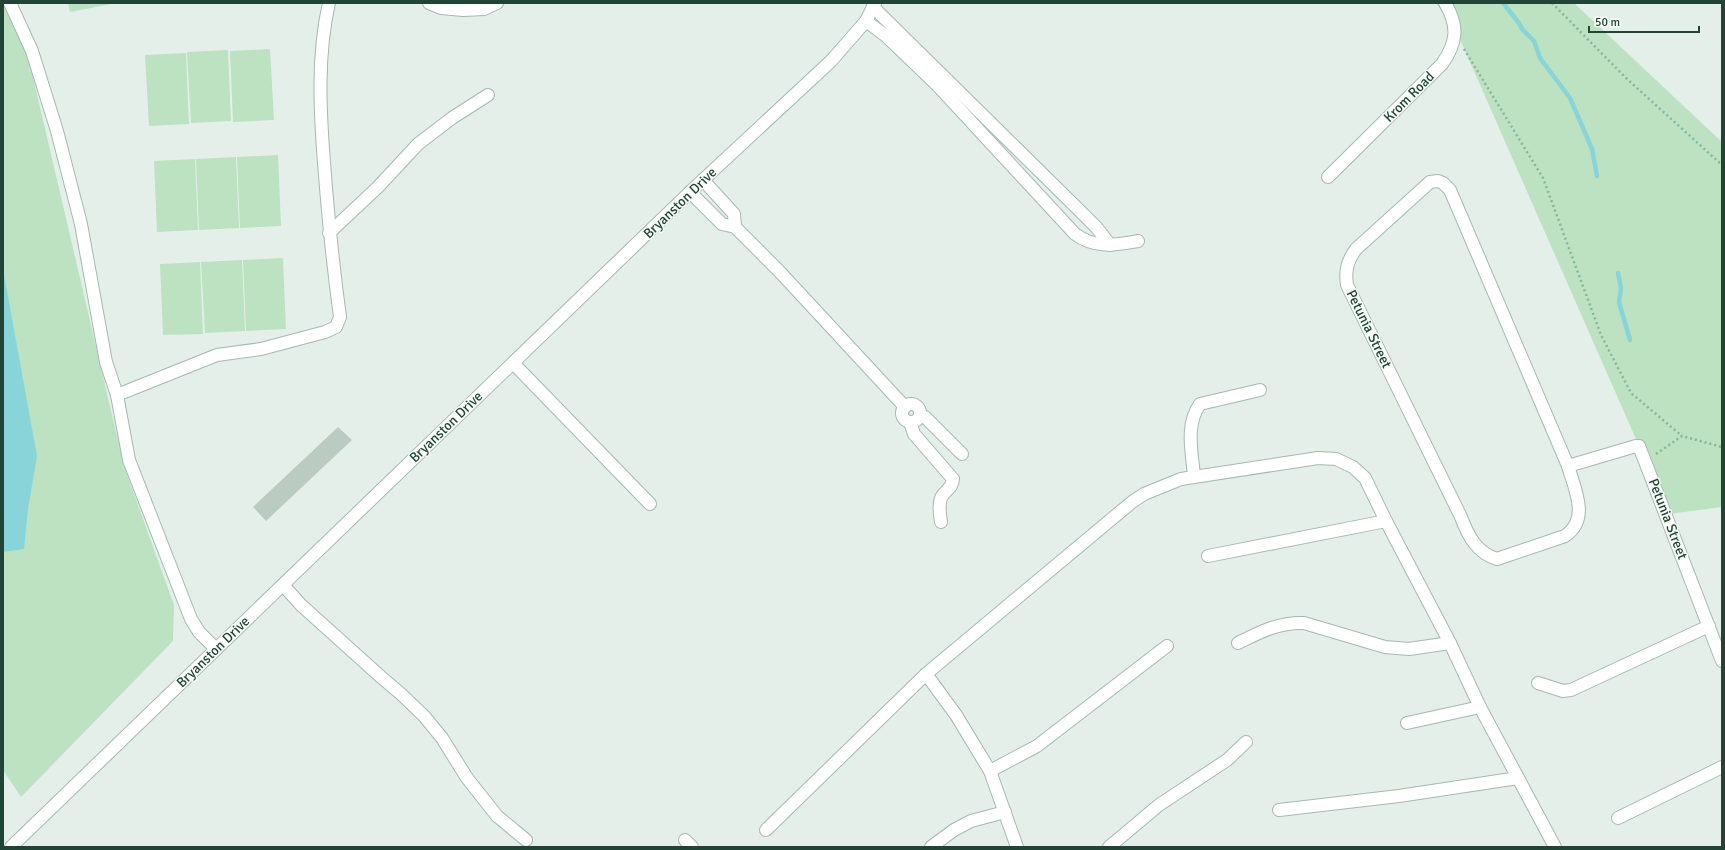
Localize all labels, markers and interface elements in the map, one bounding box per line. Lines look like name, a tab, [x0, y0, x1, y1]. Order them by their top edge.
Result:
scale bar	[1589, 8, 1699, 34]
text: 50 m	[1595, 15, 1620, 30]
street label: Krom Road	[1380, 68, 1438, 126]
street label: Bryanston Drive	[640, 164, 720, 242]
street label: Petunia Street	[1343, 287, 1395, 371]
street label: Bryanston Drive	[406, 388, 486, 466]
street label: Petunia Street	[1645, 476, 1691, 562]
street label: Bryanston Drive	[173, 613, 253, 691]

